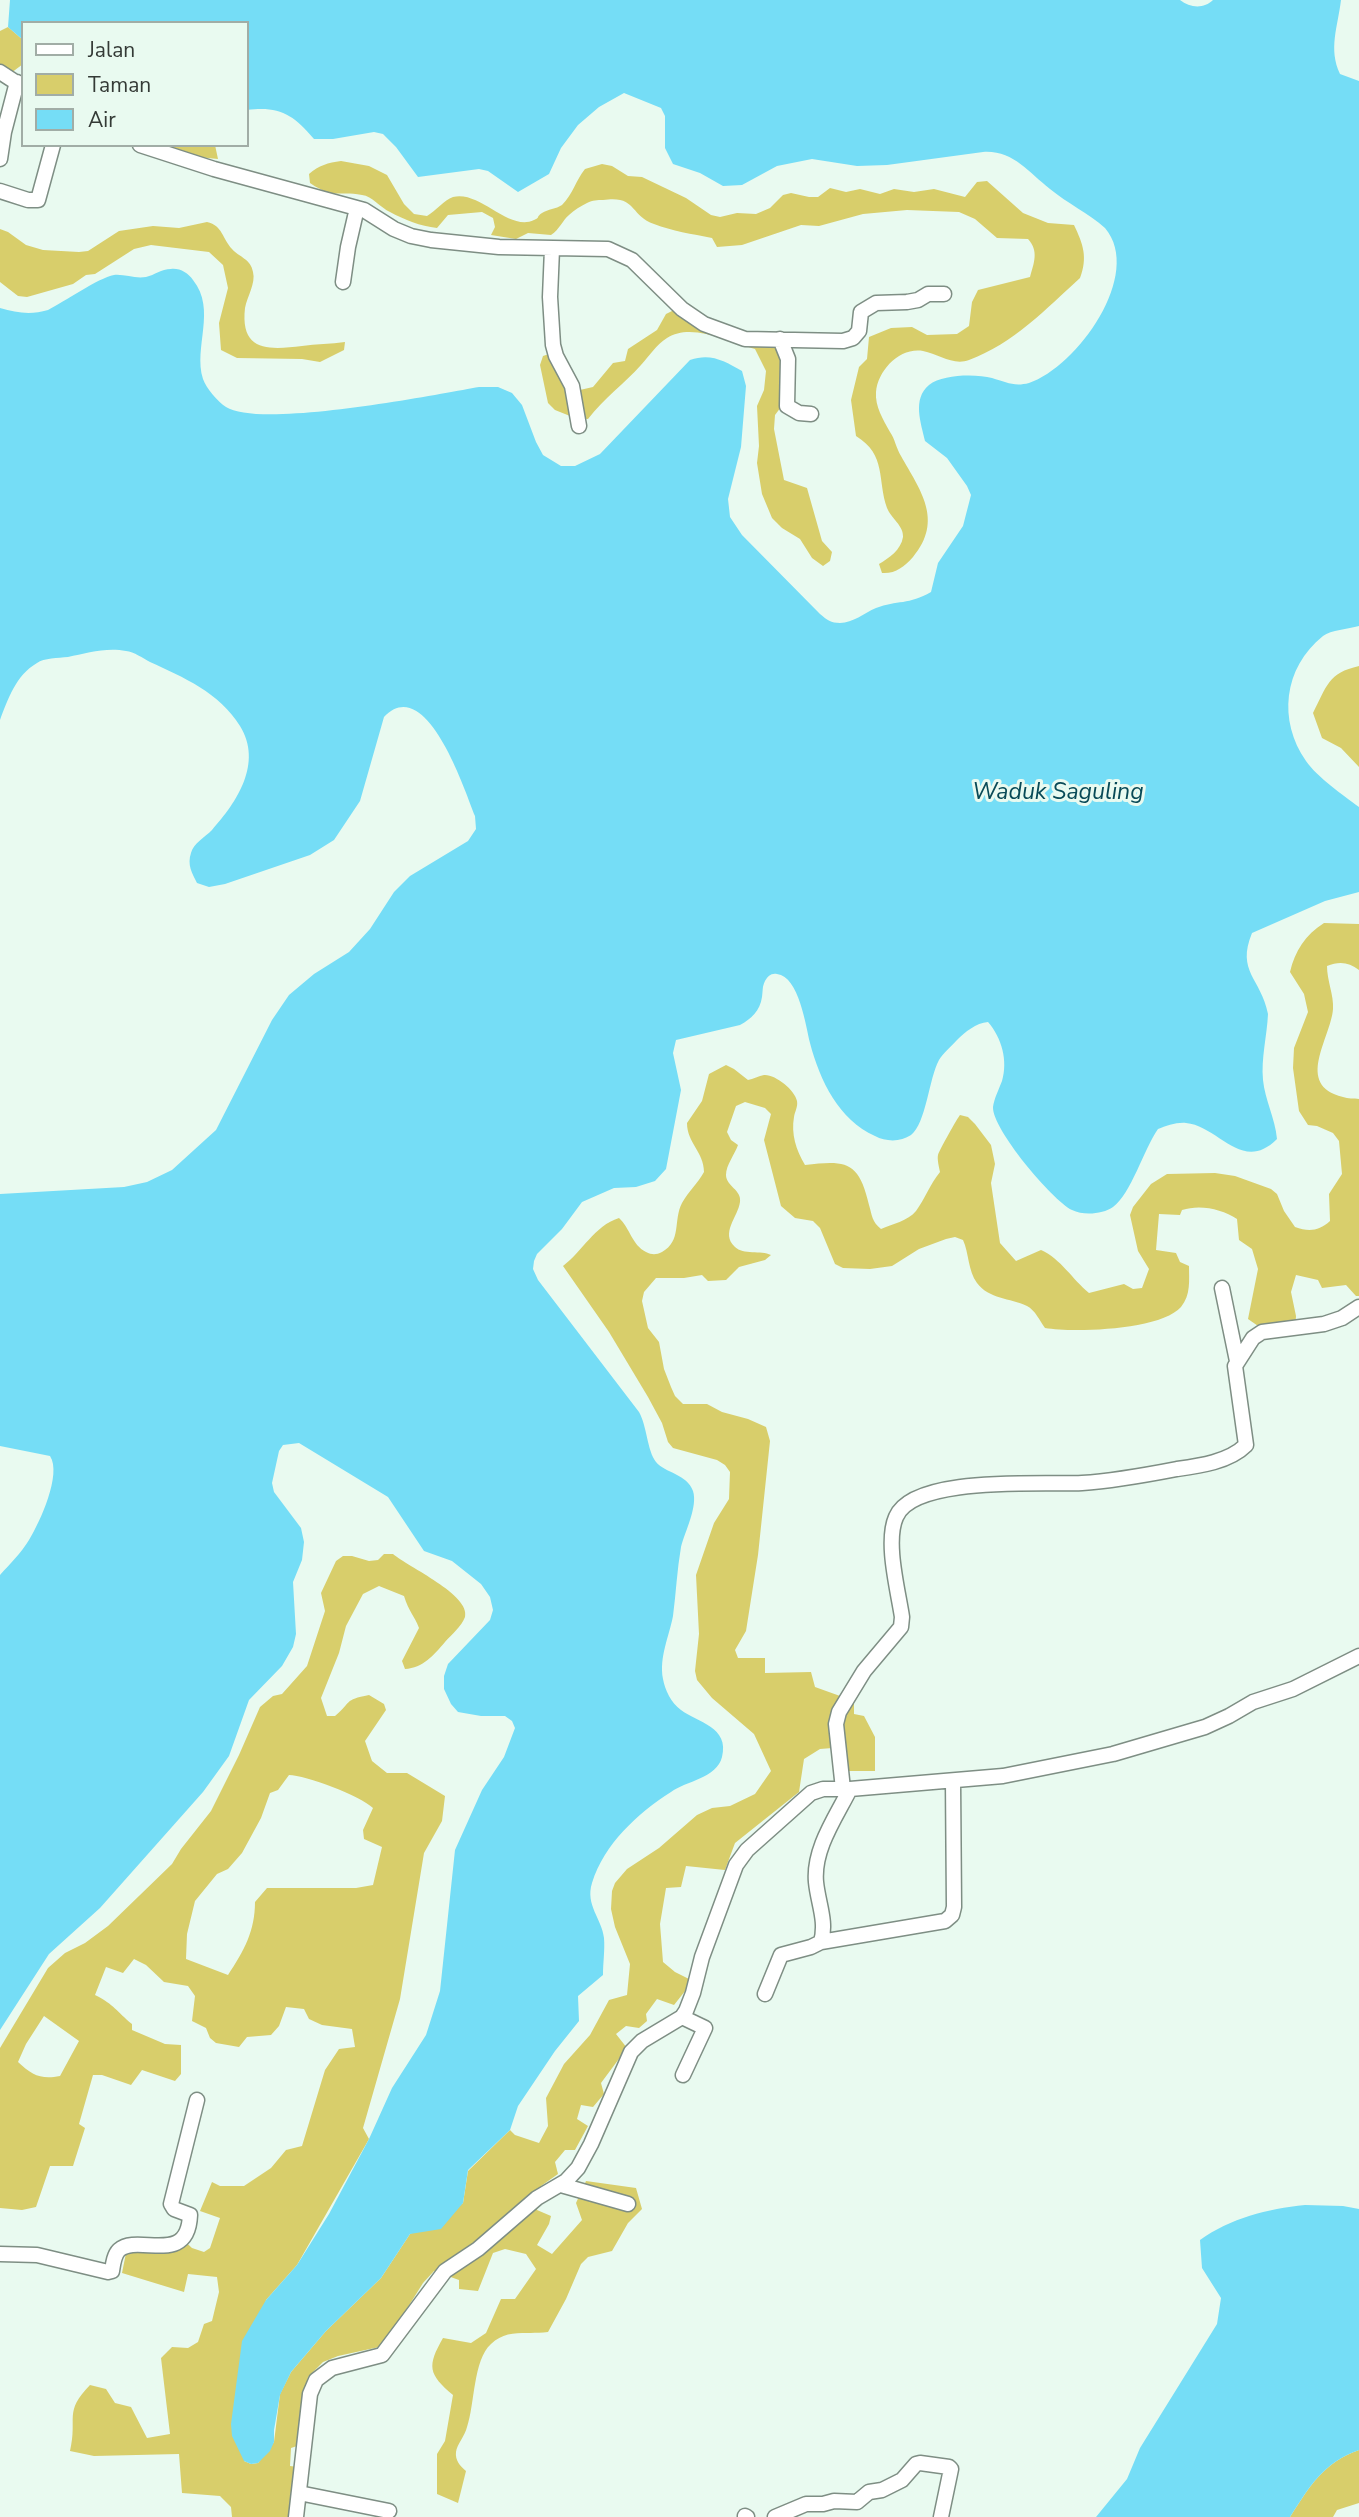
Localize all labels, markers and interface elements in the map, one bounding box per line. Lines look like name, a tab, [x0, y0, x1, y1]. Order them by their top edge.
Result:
legend	[21, 21, 248, 147]
text: Jalan	[88, 36, 135, 64]
text: Taman	[88, 71, 151, 99]
text: Air	[88, 106, 116, 134]
water label: Waduk Saguling	[972, 779, 1144, 807]

